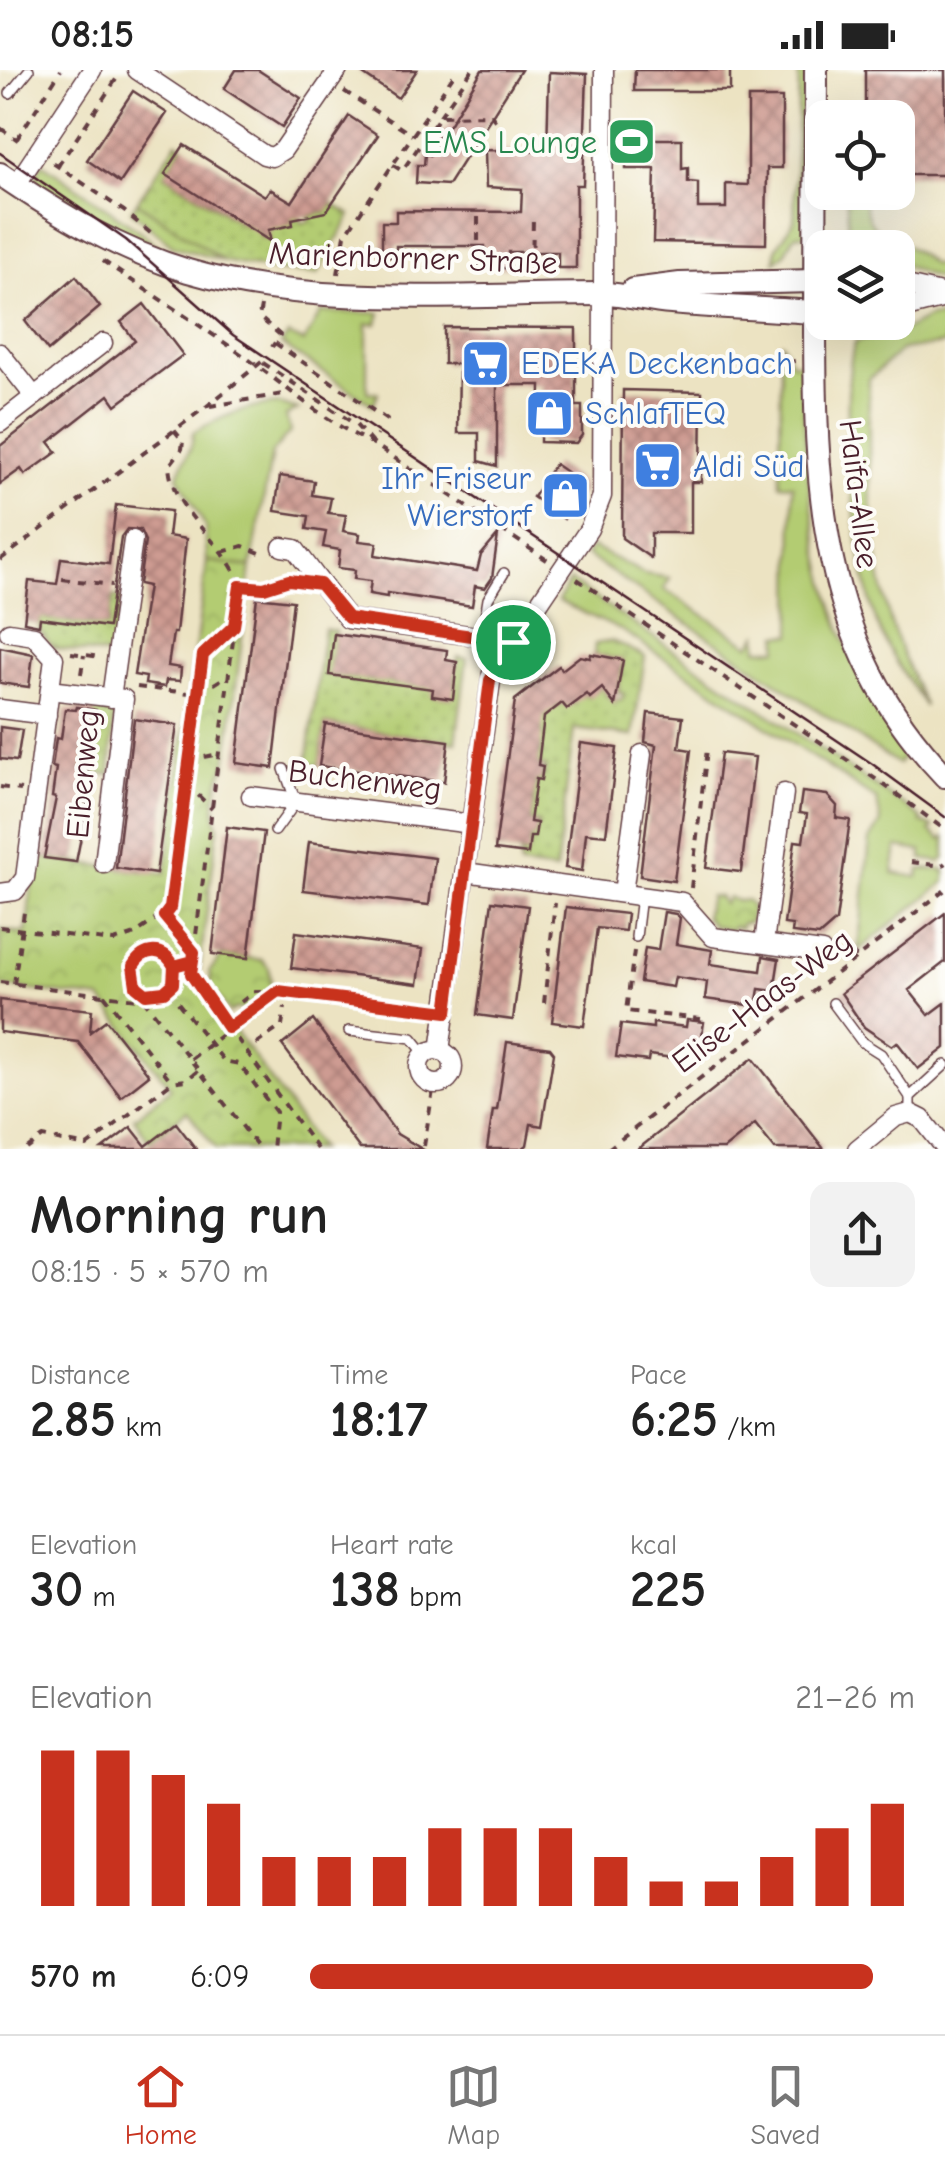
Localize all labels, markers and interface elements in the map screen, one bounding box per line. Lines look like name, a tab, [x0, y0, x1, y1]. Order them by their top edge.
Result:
text: 08:15	[50, 13, 134, 57]
map controls	[805, 100, 915, 340]
button: locate	[805, 100, 915, 210]
sports icon: EMS Lounge	[606, 116, 658, 168]
place label: EMS Lounge	[423, 124, 597, 161]
button: layers	[805, 230, 915, 340]
street label: Marienborner Straße	[268, 234, 558, 282]
supermarket icon: EDEKA Deckenbach	[460, 337, 512, 389]
place label: EDEKA Deckenbach	[521, 345, 793, 382]
shop icon: SchlafTEQ	[524, 387, 576, 439]
place label: SchlafTEQ	[585, 395, 726, 432]
street label: Haifa-Allee	[832, 418, 886, 570]
supermarket icon: Aldi Süd	[632, 440, 684, 492]
place label: Aldi Süd	[693, 448, 805, 485]
place label: Ihr Friseur Wierstorf	[381, 460, 533, 534]
shop icon: Ihr Friseur Wierstorf	[540, 470, 592, 522]
pin	[471, 600, 556, 685]
icon: arrive	[486, 615, 541, 670]
street label: Eibenweg	[59, 708, 107, 840]
street label: Buchenweg	[286, 752, 444, 808]
street label: Elise-Haas-Weg	[665, 921, 859, 1081]
button: share	[810, 1182, 915, 1287]
text: Morning run	[30, 1183, 328, 1247]
text: 08:15 · 5 × 570 m	[30, 1253, 269, 1290]
text: Distance	[30, 1359, 130, 1391]
text: Time	[330, 1359, 388, 1391]
text: Pace	[630, 1359, 686, 1391]
text: 2.85	[30, 1391, 116, 1449]
text: 18:17	[330, 1391, 428, 1449]
text: 6:25	[630, 1391, 718, 1449]
text: km	[116, 1411, 162, 1443]
text: /km	[718, 1411, 776, 1443]
text: Elevation	[30, 1529, 137, 1561]
text: Heart rate	[330, 1529, 453, 1561]
text: kcal	[630, 1529, 677, 1561]
text: 30	[30, 1561, 83, 1619]
text: 138	[330, 1561, 400, 1619]
text: 225	[630, 1561, 706, 1619]
text: m	[83, 1581, 116, 1613]
text: bpm	[400, 1581, 462, 1613]
text: Elevation	[30, 1679, 153, 1716]
text: 21–26 m	[795, 1679, 915, 1716]
text: 570 m	[30, 1958, 117, 1995]
text: 6:09	[190, 1958, 250, 1995]
tab: Home	[125, 2059, 197, 2151]
tab: Map	[446, 2059, 501, 2151]
tab: Saved	[750, 2059, 820, 2151]

